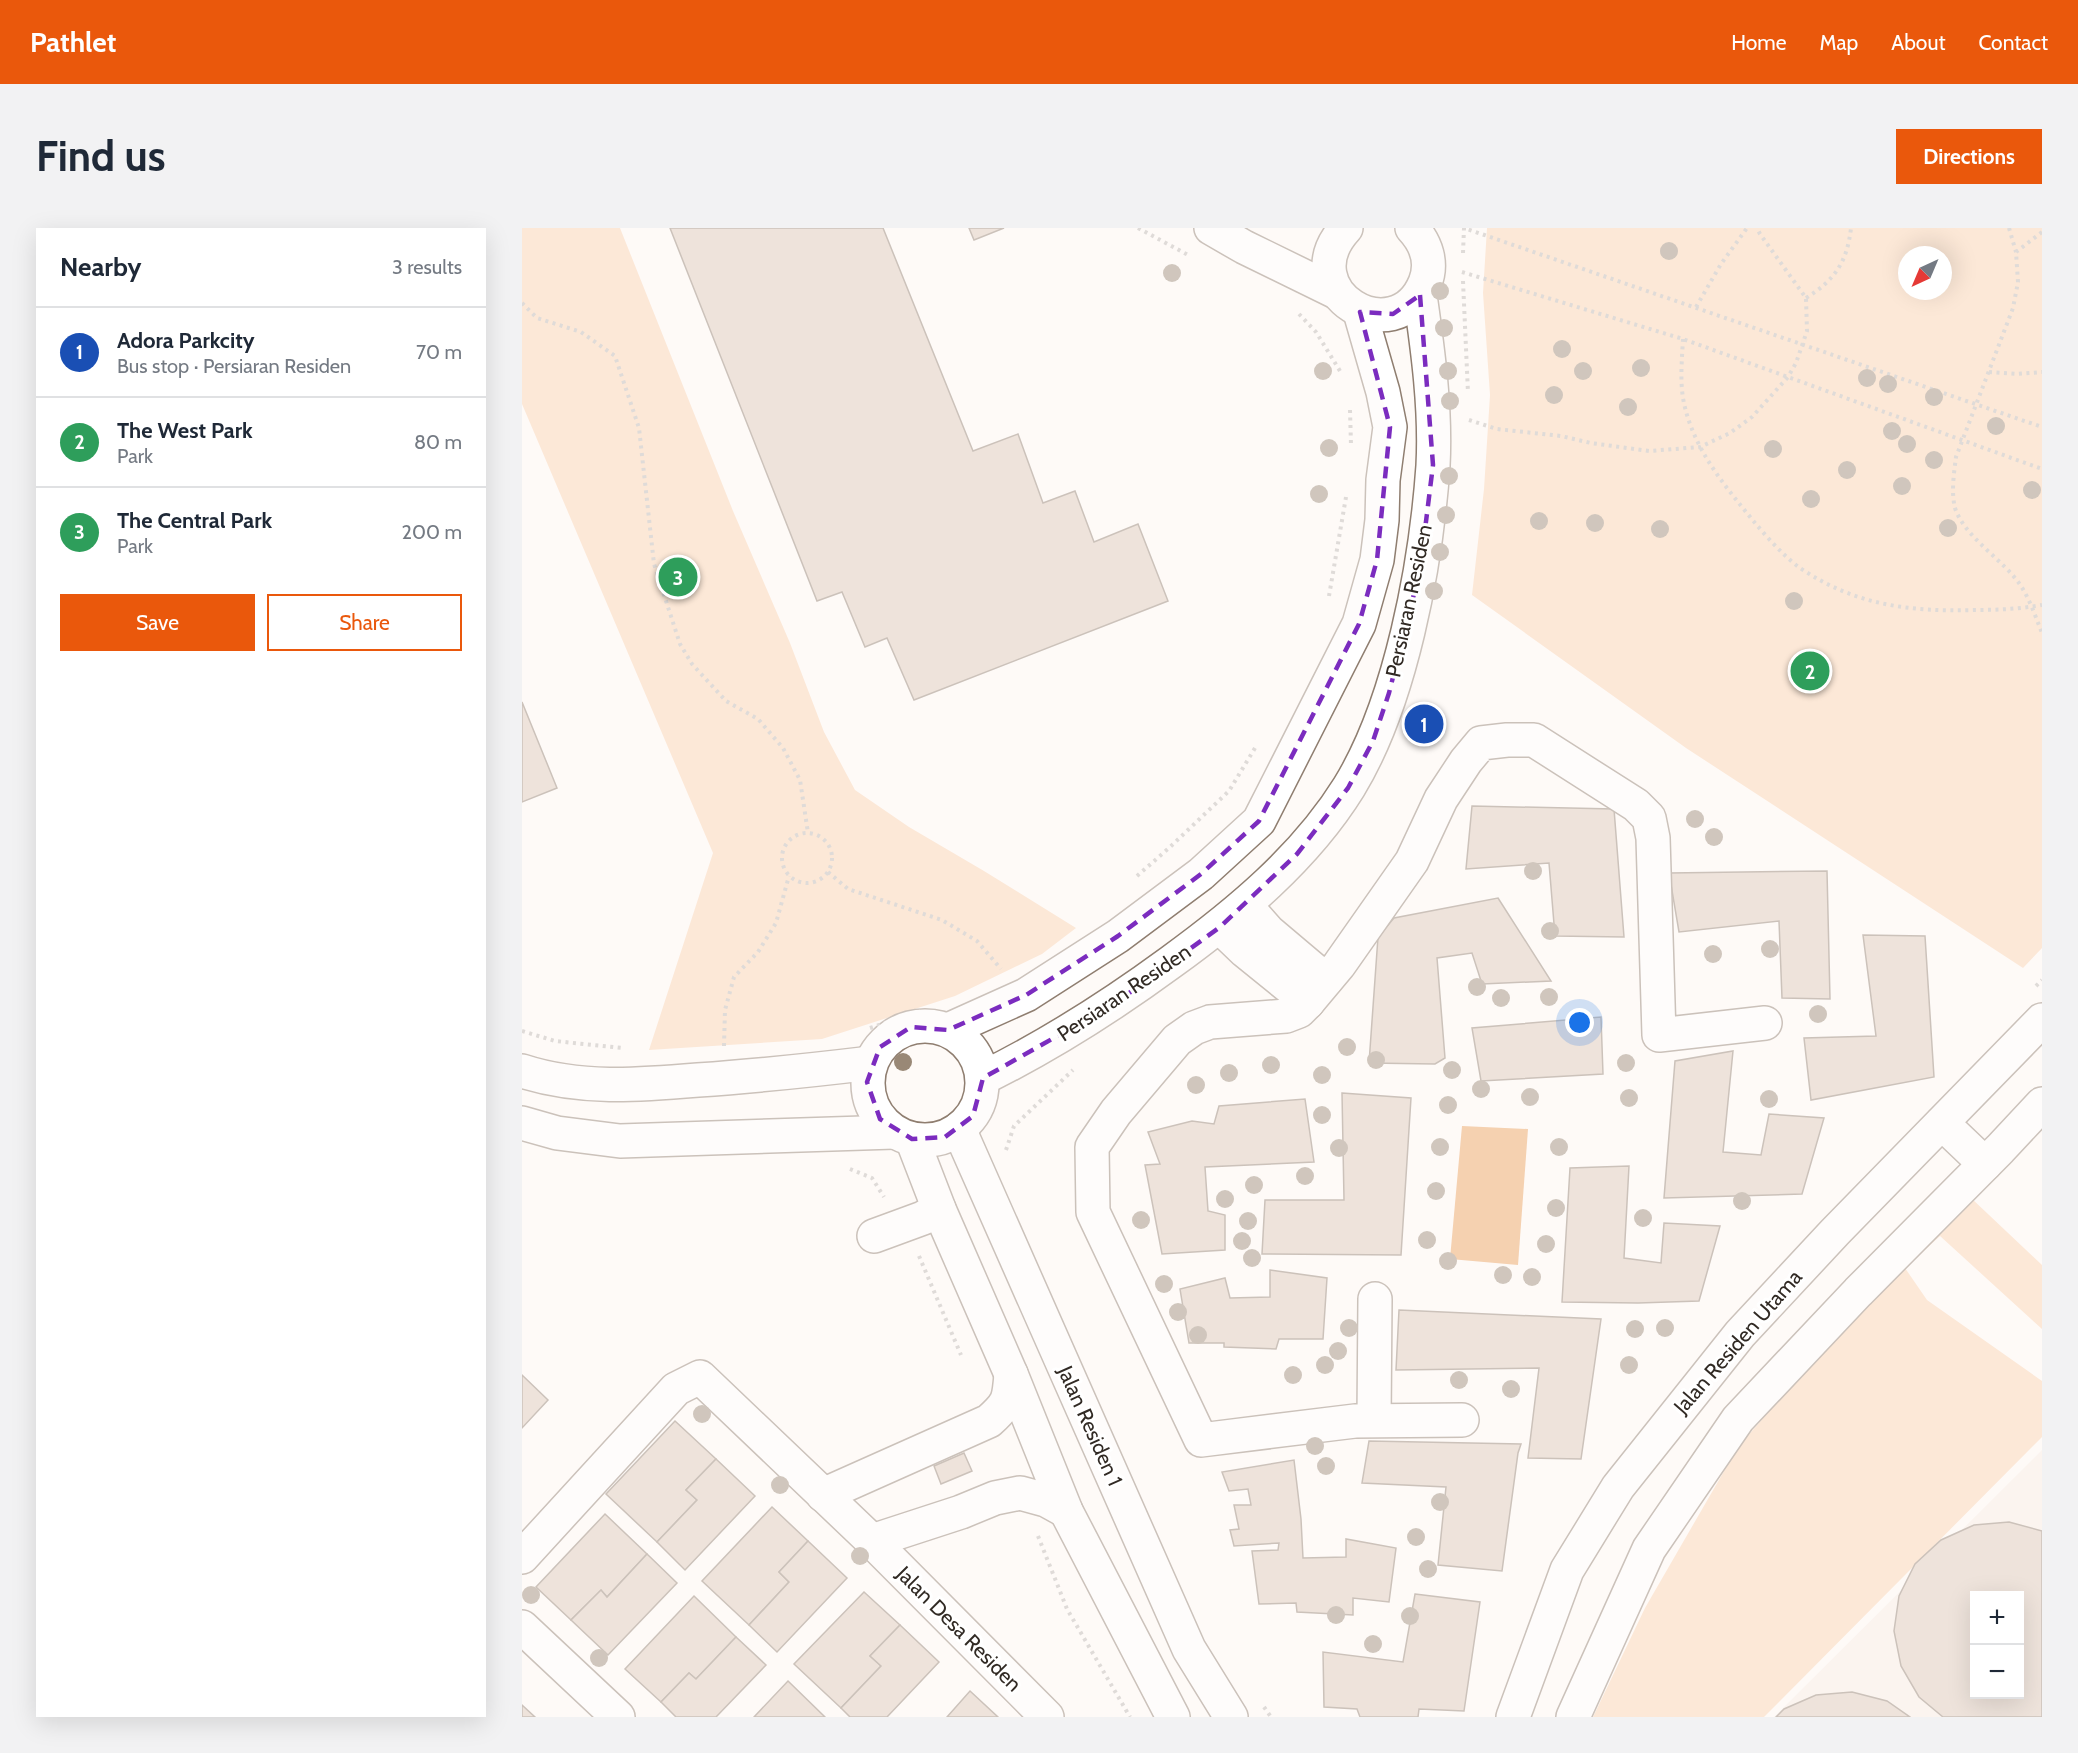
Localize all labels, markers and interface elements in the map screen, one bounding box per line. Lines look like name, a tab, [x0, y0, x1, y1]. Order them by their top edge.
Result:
text: Pathlet	[30, 25, 116, 59]
text: Home	[1731, 30, 1787, 55]
text: Map	[1820, 30, 1858, 55]
text: About	[1891, 30, 1945, 55]
text: Contact	[1978, 30, 2048, 55]
button: Directions	[1896, 129, 2042, 184]
text: Find us	[36, 130, 165, 182]
north arrow	[1898, 246, 1952, 300]
text: Nearby	[60, 251, 141, 283]
text: 3 results	[392, 255, 462, 279]
text: Adora Parkcity	[117, 327, 255, 354]
text: 1	[76, 340, 83, 364]
text: 70 m	[416, 340, 462, 364]
text: Bus stop · Persiaran Residen	[117, 354, 351, 378]
text: The West Park	[117, 417, 253, 444]
text: 2	[74, 430, 85, 454]
text: 80 m	[414, 430, 462, 454]
text: Park	[117, 444, 153, 468]
text: The Central Park	[117, 507, 272, 534]
text: 3	[74, 520, 85, 544]
text: 200 m	[402, 520, 462, 544]
street label: Persiaran Residen	[1380, 522, 1437, 680]
text: Park	[117, 534, 153, 558]
pin: 3	[658, 554, 698, 600]
button: Save	[60, 594, 255, 651]
button: Share	[267, 594, 462, 651]
pin: 2	[1790, 648, 1830, 694]
pin: 1	[1404, 702, 1444, 746]
street label: Persiaran Residen	[1052, 939, 1195, 1046]
your location	[1565, 1008, 1594, 1037]
street label: Jalan Residen Utama	[1668, 1265, 1807, 1419]
street label: Jalan Residen 1	[1052, 1361, 1128, 1490]
street label: Jalan Desa Residen	[891, 1560, 1027, 1696]
map controls	[1970, 1591, 2024, 1699]
button: +	[1970, 1591, 2024, 1645]
button: −	[1970, 1645, 2024, 1699]

